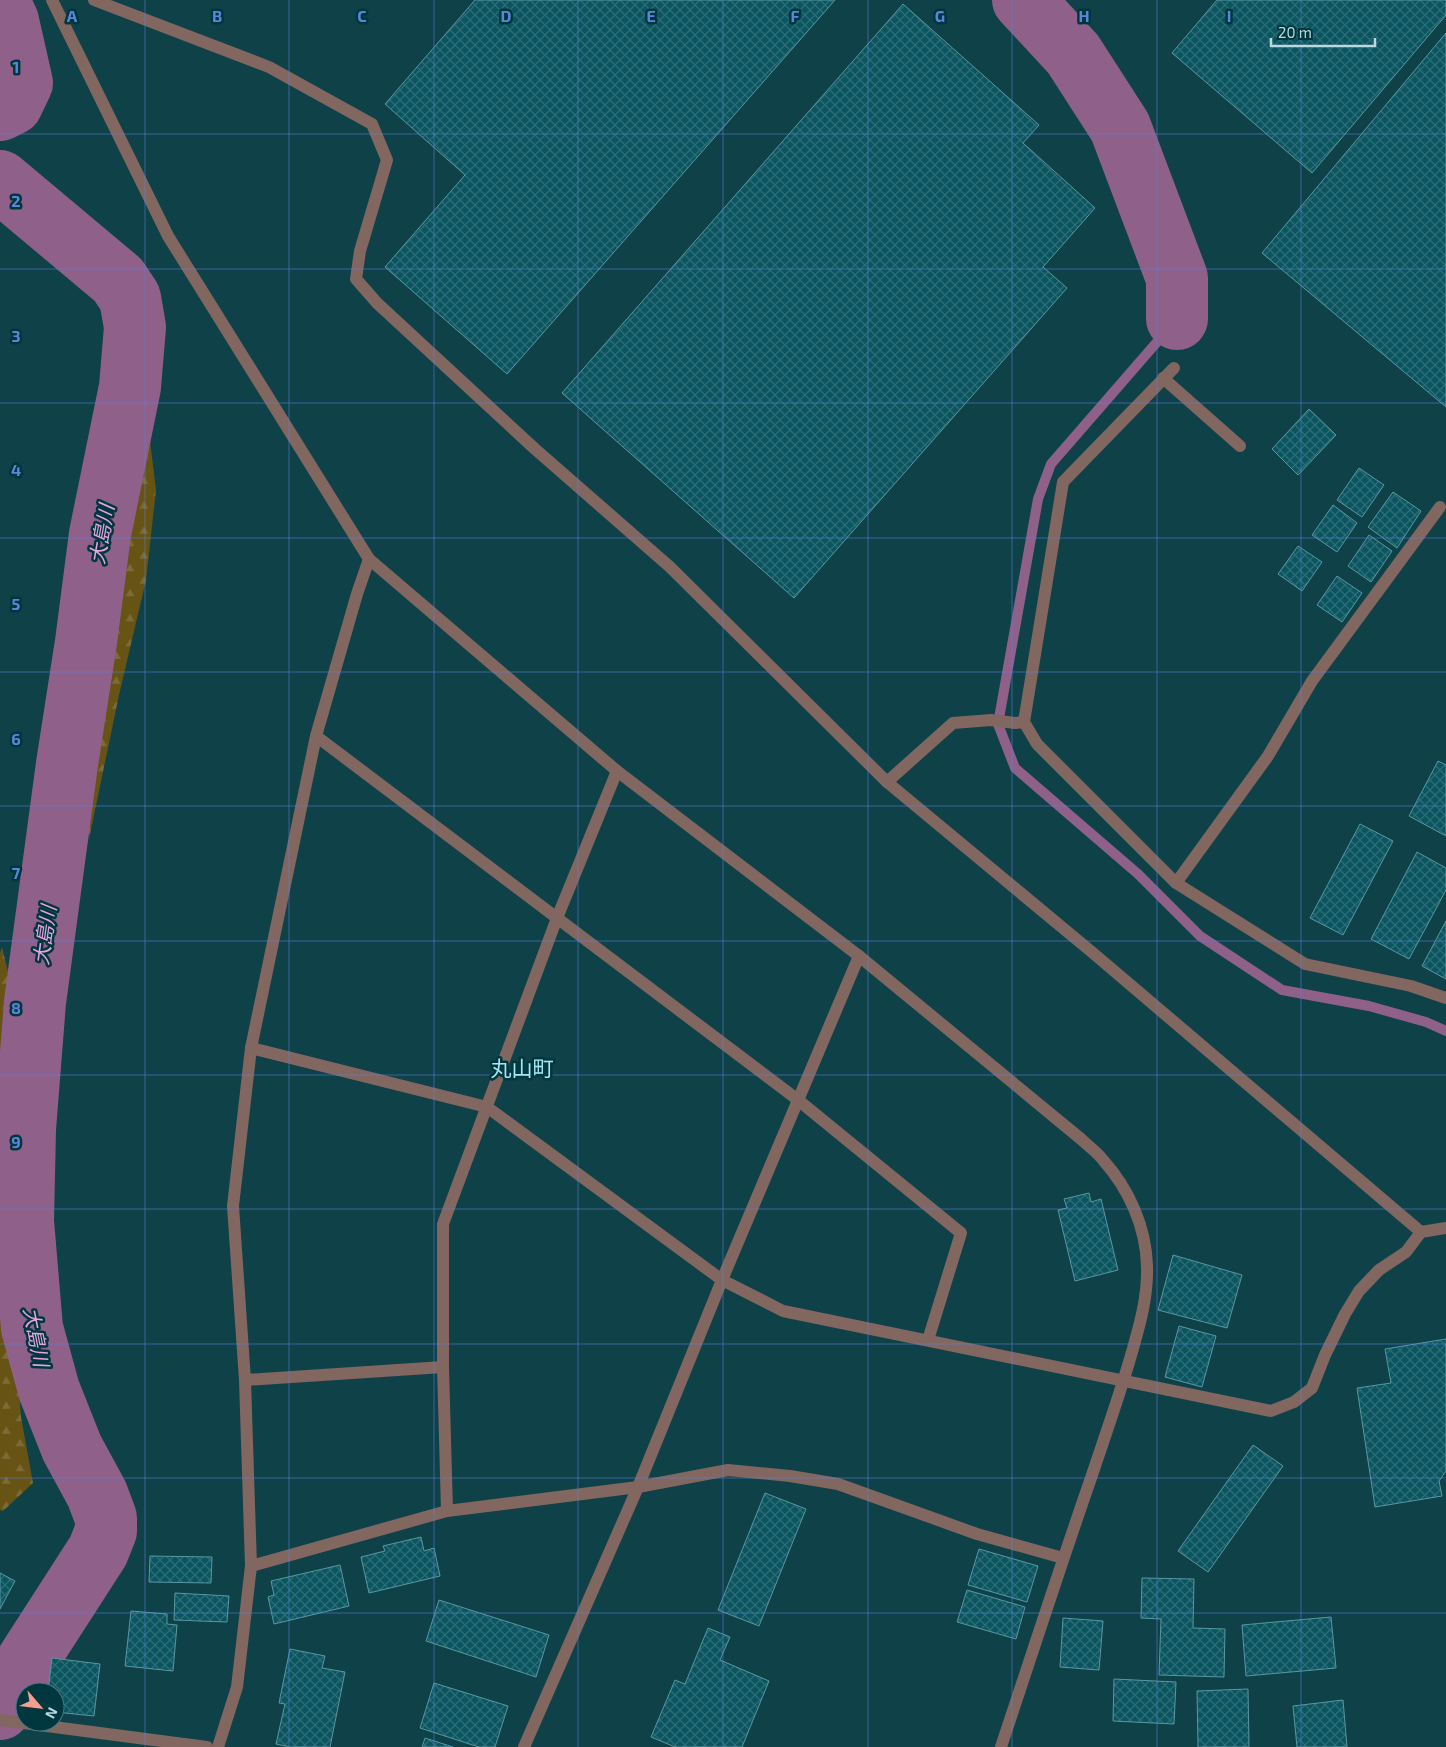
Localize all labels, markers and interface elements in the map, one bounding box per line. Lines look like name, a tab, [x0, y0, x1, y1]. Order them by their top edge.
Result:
text: A	[67, 6, 78, 25]
text: B	[212, 6, 222, 25]
text: C	[357, 6, 367, 25]
text: D	[501, 6, 512, 25]
text: E	[646, 6, 656, 25]
text: F	[791, 6, 800, 25]
text: G	[935, 6, 945, 25]
text: H	[1078, 6, 1090, 25]
text: I	[1227, 6, 1231, 25]
scale bar	[1271, 15, 1375, 47]
text: 20 m	[1278, 23, 1312, 41]
text: 1	[13, 57, 19, 76]
text: 2	[11, 191, 21, 210]
text: 3	[11, 326, 21, 345]
text: 4	[11, 460, 21, 479]
water label: 大島川	[84, 500, 118, 566]
text: 5	[12, 594, 21, 613]
text: 6	[11, 729, 21, 748]
text: 7	[12, 863, 21, 882]
water label: 大島川	[28, 902, 60, 966]
text: 8	[11, 998, 21, 1017]
district label: 丸山町	[491, 1055, 554, 1080]
text: 9	[11, 1132, 21, 1151]
water label: 大島川	[19, 1305, 55, 1371]
north arrow	[15, 1682, 65, 1732]
text: N	[42, 1705, 62, 1722]

